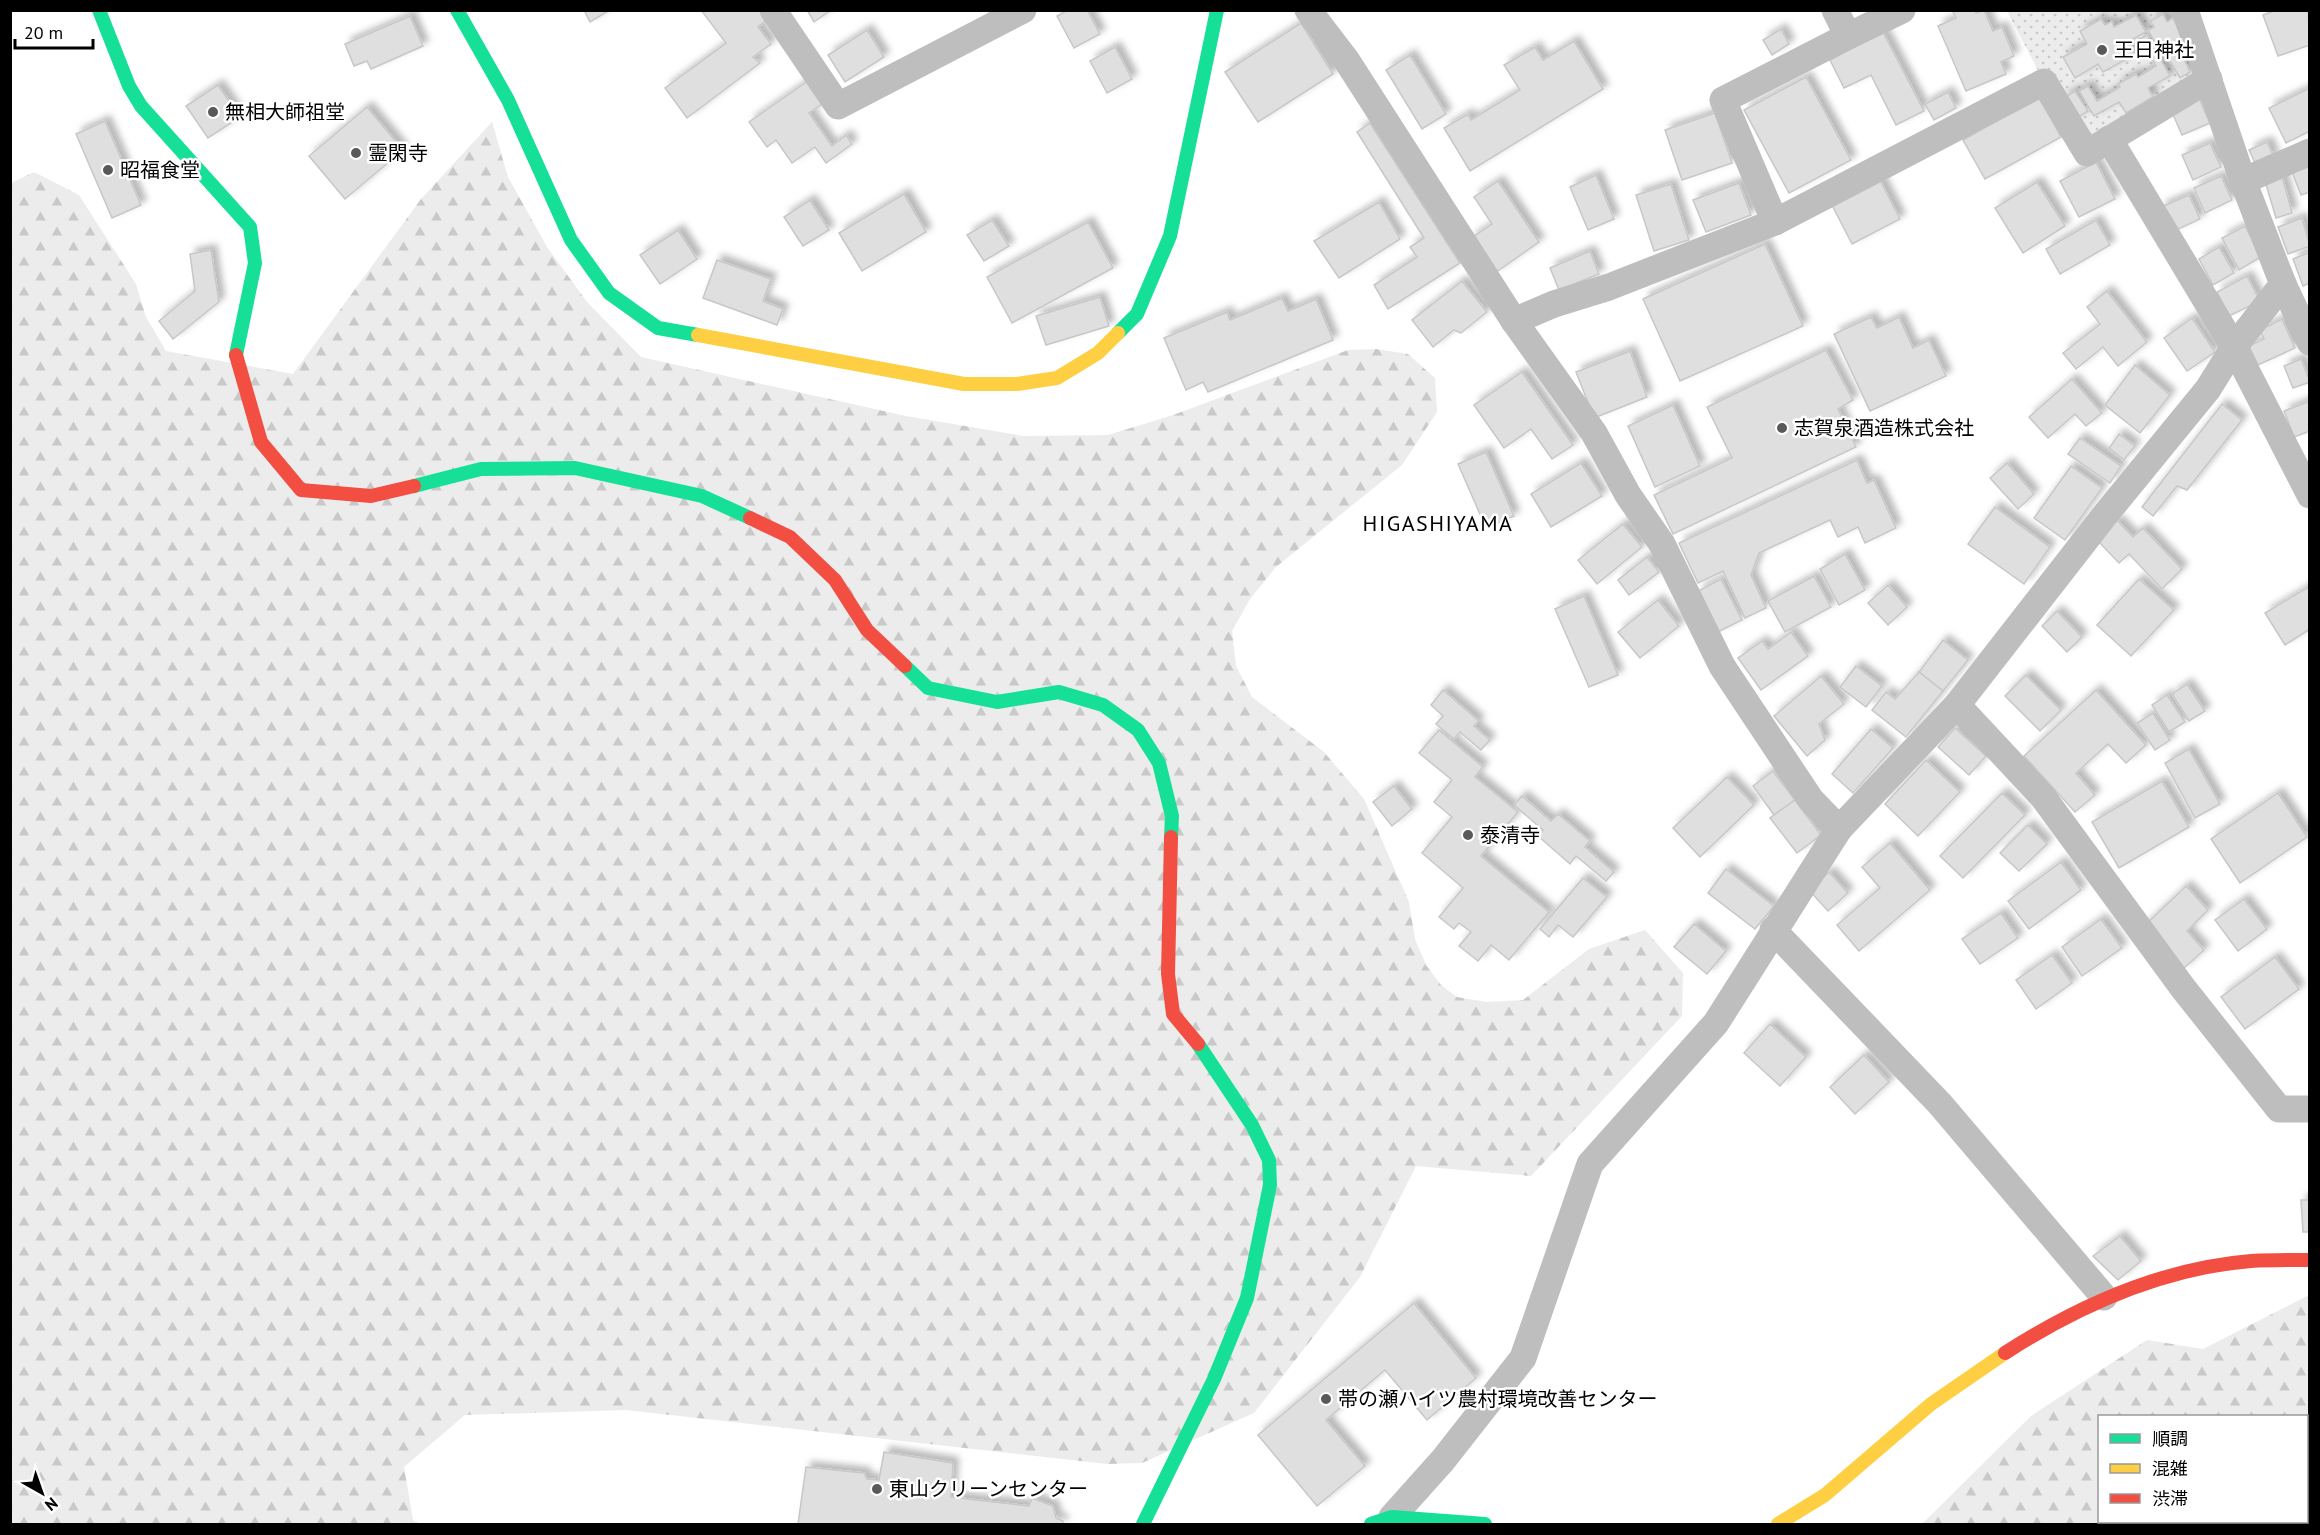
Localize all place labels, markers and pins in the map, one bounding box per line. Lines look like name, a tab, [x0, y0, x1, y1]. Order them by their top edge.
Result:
place label: 王日神社	[2114, 37, 2194, 63]
marker: 王日神社	[2095, 43, 2109, 57]
place label: 無相大師祖堂	[225, 99, 345, 125]
marker: 無相大師祖堂	[206, 105, 220, 119]
place label: 霊閑寺	[368, 140, 428, 166]
marker: 霊閑寺	[349, 146, 363, 160]
place label: 昭福食堂	[120, 157, 200, 183]
marker: 昭福食堂	[101, 163, 115, 177]
place label: 志賀泉酒造株式会社	[1794, 415, 1974, 441]
marker: 志賀泉酒造株式会社	[1775, 421, 1789, 435]
place label: 泰清寺	[1480, 822, 1540, 848]
marker: 泰清寺	[1461, 828, 1475, 842]
place label: 帯の瀬ハイツ農村環境改善センター	[1338, 1386, 1658, 1412]
marker: 帯の瀬ハイツ農村環境改善センター	[1319, 1392, 1333, 1406]
place label: 東山クリーンセンター	[889, 1476, 1088, 1502]
marker: 東山クリーンセンター	[870, 1482, 884, 1496]

